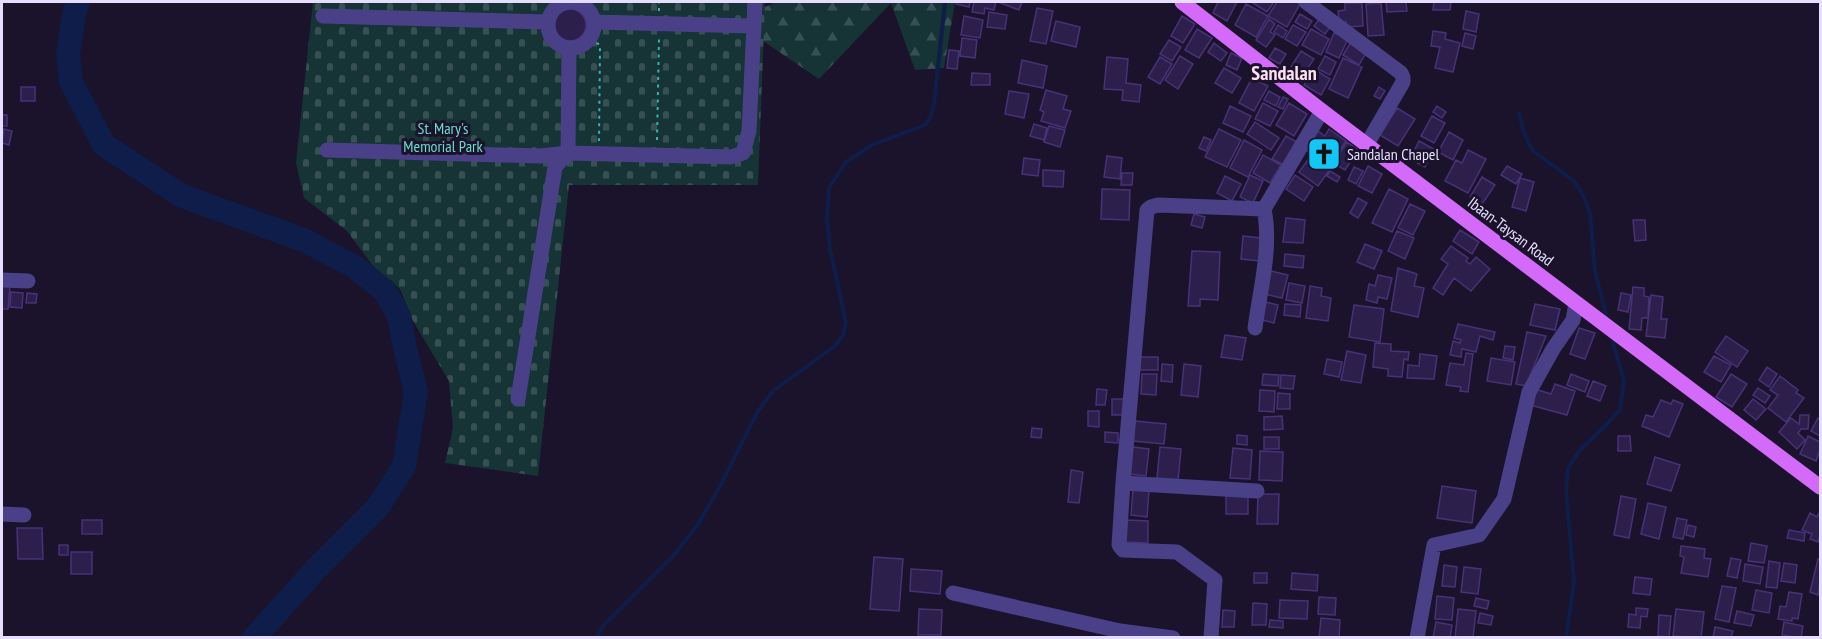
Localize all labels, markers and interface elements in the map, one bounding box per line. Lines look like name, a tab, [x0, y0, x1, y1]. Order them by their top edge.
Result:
district label: Sandalan	[1251, 60, 1317, 86]
park label: St. Mary's Memorial Park	[403, 118, 483, 156]
church icon: Sandalan Chapel	[1306, 136, 1342, 172]
place label: Sandalan Chapel	[1347, 144, 1439, 164]
street label: Ibaan-Taysan Road	[1464, 192, 1558, 270]

